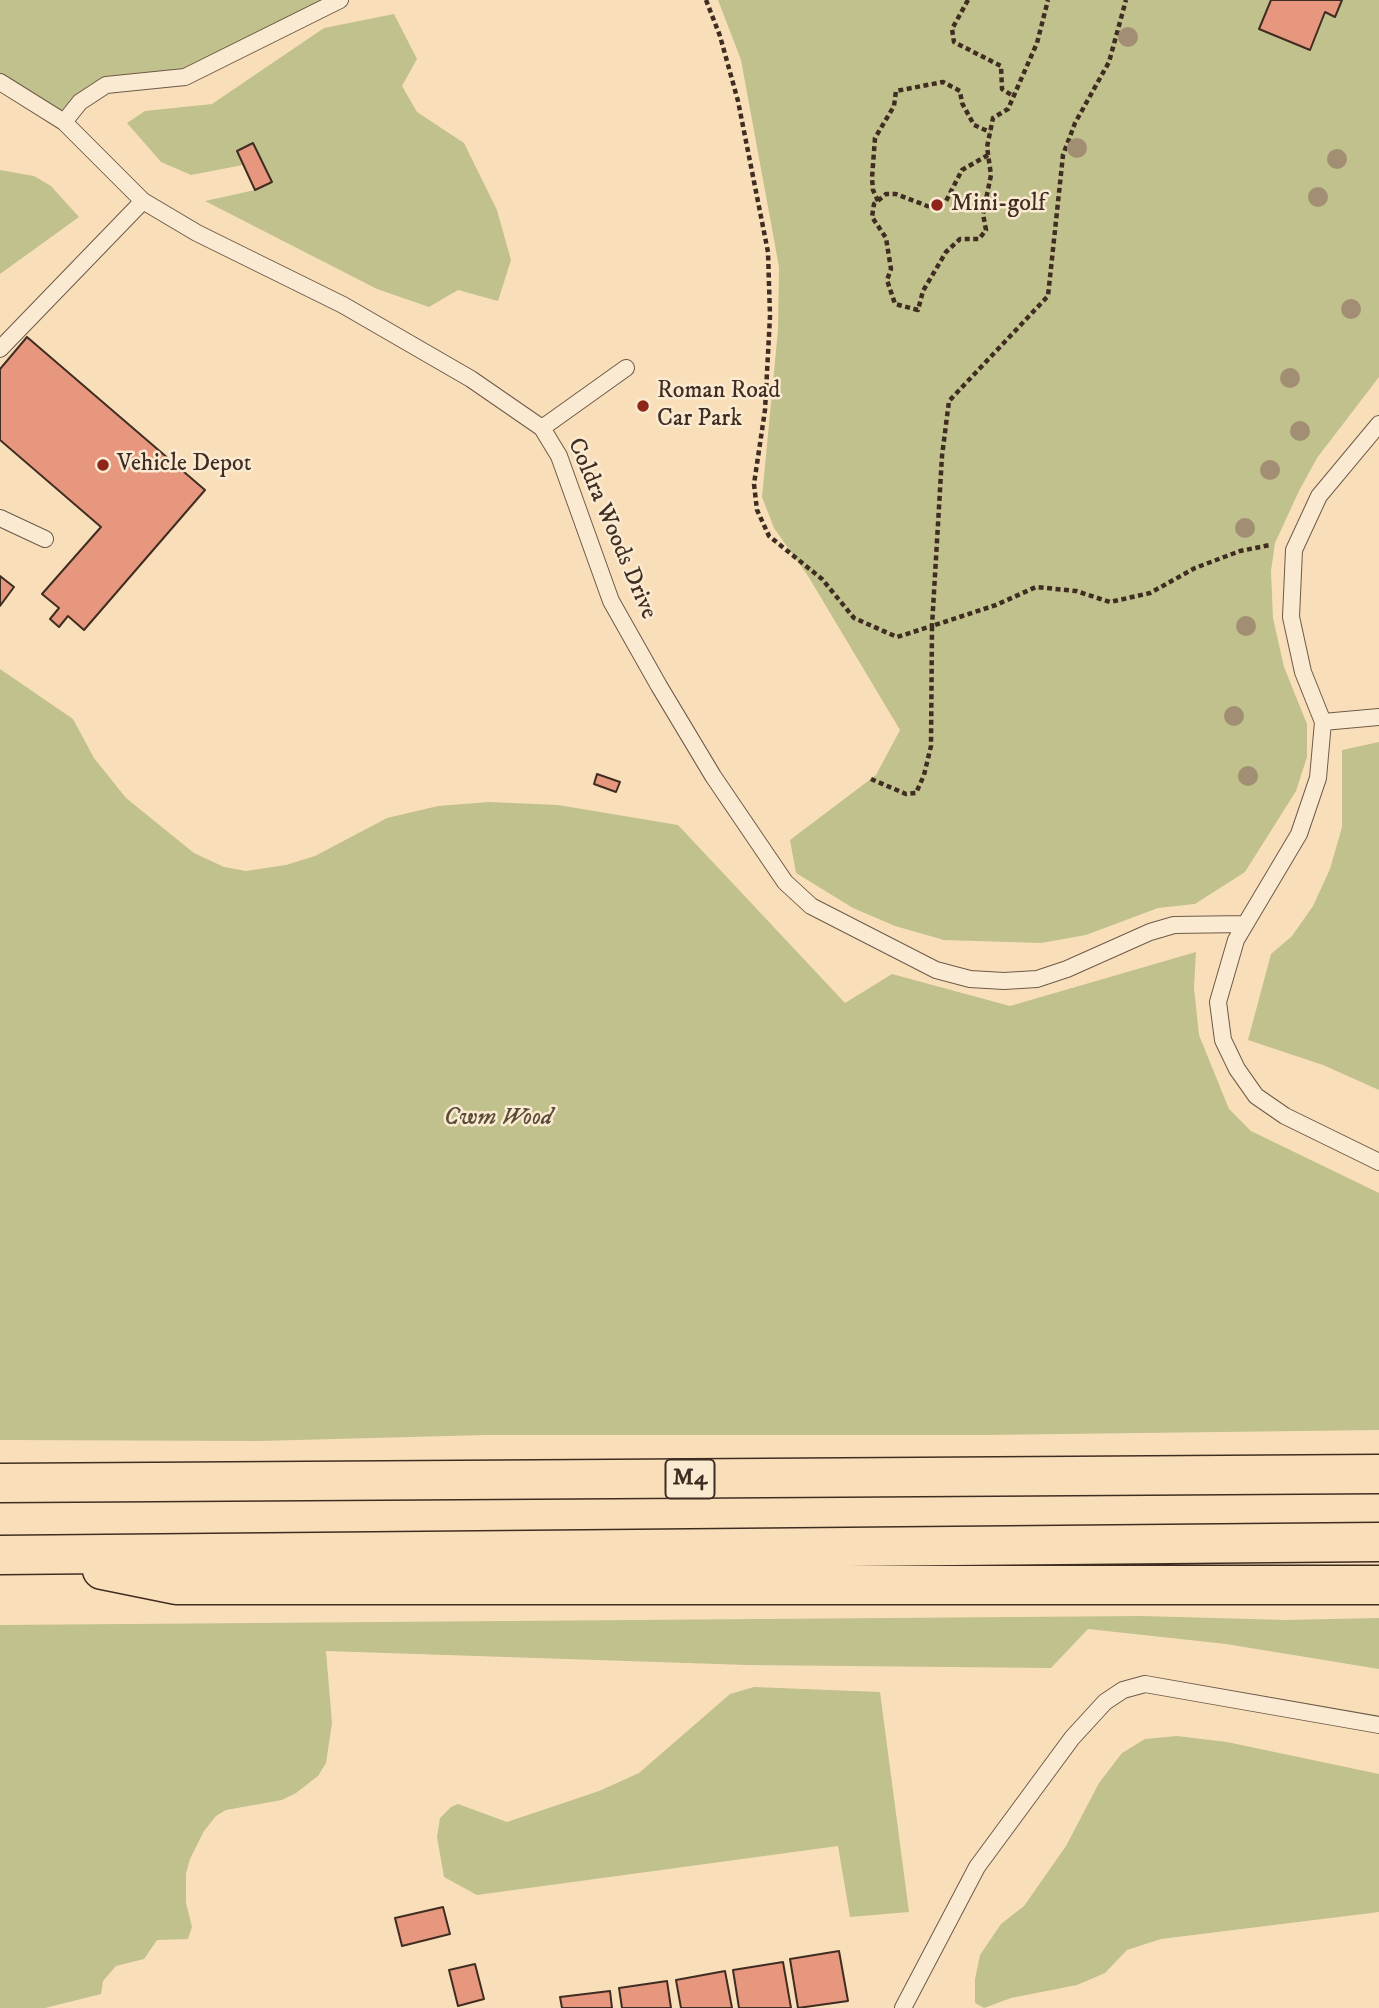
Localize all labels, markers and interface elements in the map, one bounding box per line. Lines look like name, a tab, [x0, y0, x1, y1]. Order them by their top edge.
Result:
place label: Mini-golf	[951, 191, 1046, 219]
marker: Mini-golf	[929, 197, 945, 213]
place label: Roman Road Car Park	[657, 378, 780, 434]
marker: Roman Road Car Park	[635, 398, 651, 414]
street label: Coldra Woods Drive	[560, 434, 662, 624]
place label: Vehicle Depot	[117, 451, 251, 479]
marker: Vehicle Depot	[95, 457, 111, 473]
park label: Cwm Wood	[444, 1105, 552, 1133]
road number: M4	[666, 1460, 714, 1498]

